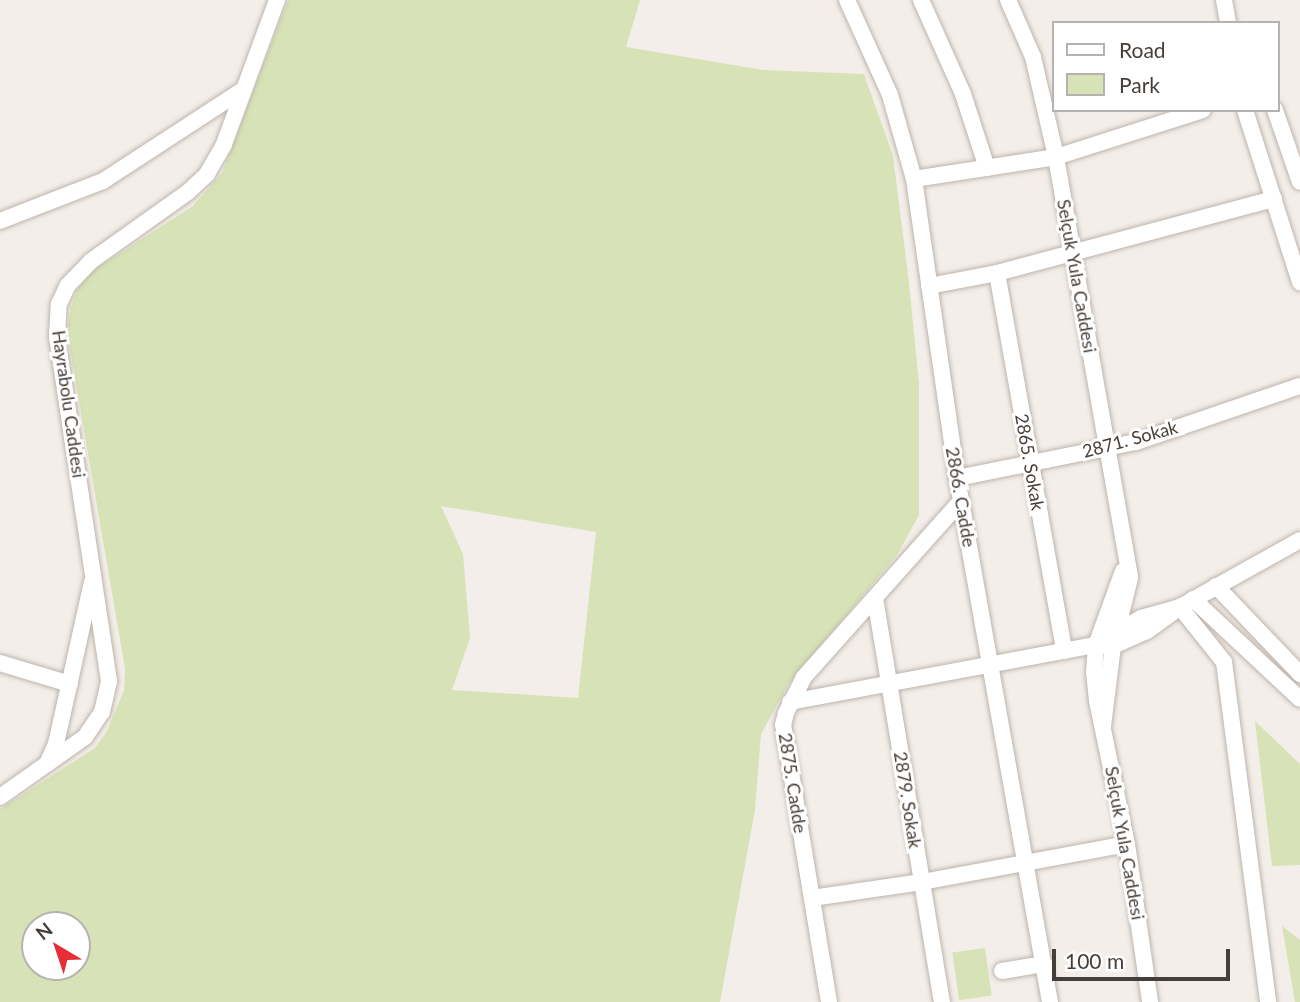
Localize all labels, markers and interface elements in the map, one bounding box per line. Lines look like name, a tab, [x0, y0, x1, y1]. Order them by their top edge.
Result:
legend	[1052, 21, 1279, 112]
text: Road	[1119, 37, 1166, 62]
text: Park	[1119, 72, 1160, 97]
street label: Selçuk Yula Caddesi	[1053, 197, 1101, 355]
street label: Hayrabolu Caddesi	[48, 329, 90, 479]
street label: 2865. Sokak	[1011, 412, 1049, 512]
street label: 2871. Sokak	[1080, 416, 1180, 462]
street label: 2866. Cadde	[942, 445, 980, 549]
street label: 2875. Cadde	[774, 731, 812, 835]
street label: 2879. Sokak	[890, 750, 926, 850]
street label: Selçuk Yula Caddesi	[1101, 764, 1149, 922]
north arrow	[21, 911, 91, 981]
text: N	[31, 917, 57, 944]
scale bar	[1055, 936, 1234, 980]
text: 100 m	[1065, 948, 1124, 973]

